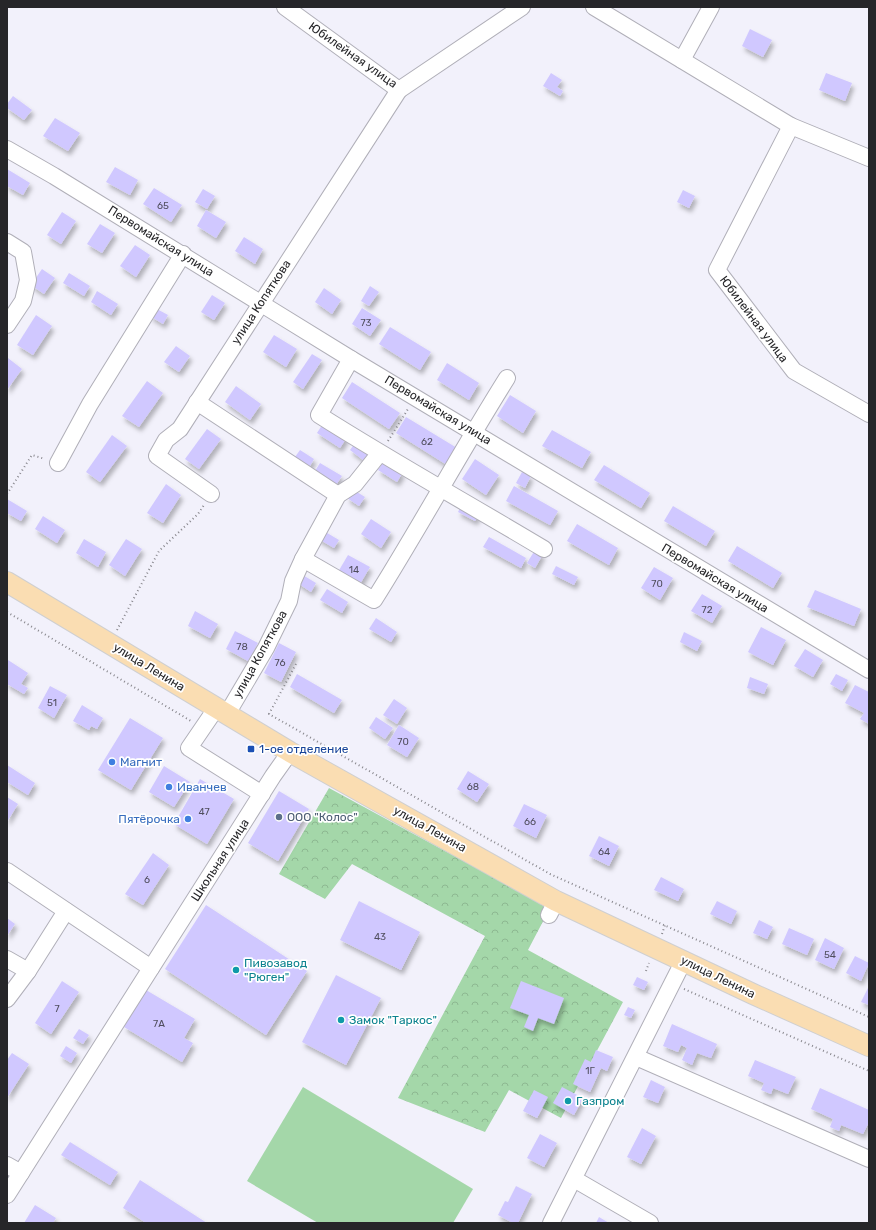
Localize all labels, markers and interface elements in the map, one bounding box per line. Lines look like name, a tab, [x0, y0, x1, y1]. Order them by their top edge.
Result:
street label: Юбилейная улица	[306, 19, 400, 91]
house number: 65	[157, 200, 169, 212]
street label: Первомайская улица	[106, 203, 216, 279]
street label: улица Копяткова	[228, 257, 294, 347]
street label: Юбилейная улица	[717, 273, 791, 365]
house number: 73	[360, 317, 372, 329]
street label: Первомайская улица	[382, 373, 494, 447]
house number: 62	[421, 436, 433, 448]
street label: Первомайская улица	[659, 541, 771, 615]
house number: 14	[349, 564, 359, 576]
house number: 70	[651, 578, 663, 590]
house number: 72	[702, 604, 713, 616]
street label: улица Копяткова	[230, 608, 290, 700]
street label: улица Ленина	[111, 640, 187, 694]
house number: 78	[236, 641, 248, 653]
house number: 76	[275, 657, 285, 669]
house number: 51	[47, 697, 57, 709]
house number: 70	[397, 736, 409, 748]
place label: 1-ое отделение	[259, 742, 349, 756]
marker: 1-ое отделение	[246, 744, 256, 754]
place label: Магнит	[120, 755, 162, 769]
marker: Магнит	[107, 757, 117, 767]
place label: Иванчев	[177, 780, 227, 794]
house number: 68	[467, 781, 479, 793]
marker: Иванчев	[164, 782, 174, 792]
street label: улица Ленина	[391, 803, 469, 855]
house number: 47	[198, 806, 210, 818]
place label: ООО "Колос"	[287, 810, 358, 824]
place label: Пятёрочка	[118, 812, 180, 826]
marker: ООО "Колос"	[274, 812, 284, 822]
marker: Пятёрочка	[183, 814, 193, 824]
street label: Школьная улица	[188, 816, 252, 904]
house number: 66	[524, 816, 536, 828]
house number: 64	[598, 846, 610, 858]
house number: 6	[144, 874, 150, 886]
house number: 43	[374, 931, 386, 943]
house number: 54	[824, 949, 836, 961]
street label: улица Ленина	[678, 953, 758, 1001]
place label: Пивозавод "Рюген"	[244, 956, 307, 984]
marker: Пивозавод "Рюген"	[231, 965, 241, 975]
house number: 7	[54, 1003, 60, 1015]
place label: Замок "Таркос"	[349, 1013, 437, 1027]
marker: Замок "Таркос"	[336, 1015, 346, 1025]
house number: 7А	[153, 1018, 165, 1030]
house number: 1Г	[585, 1065, 596, 1077]
place label: Газпром	[576, 1094, 624, 1108]
marker: Газпром	[563, 1096, 573, 1106]

